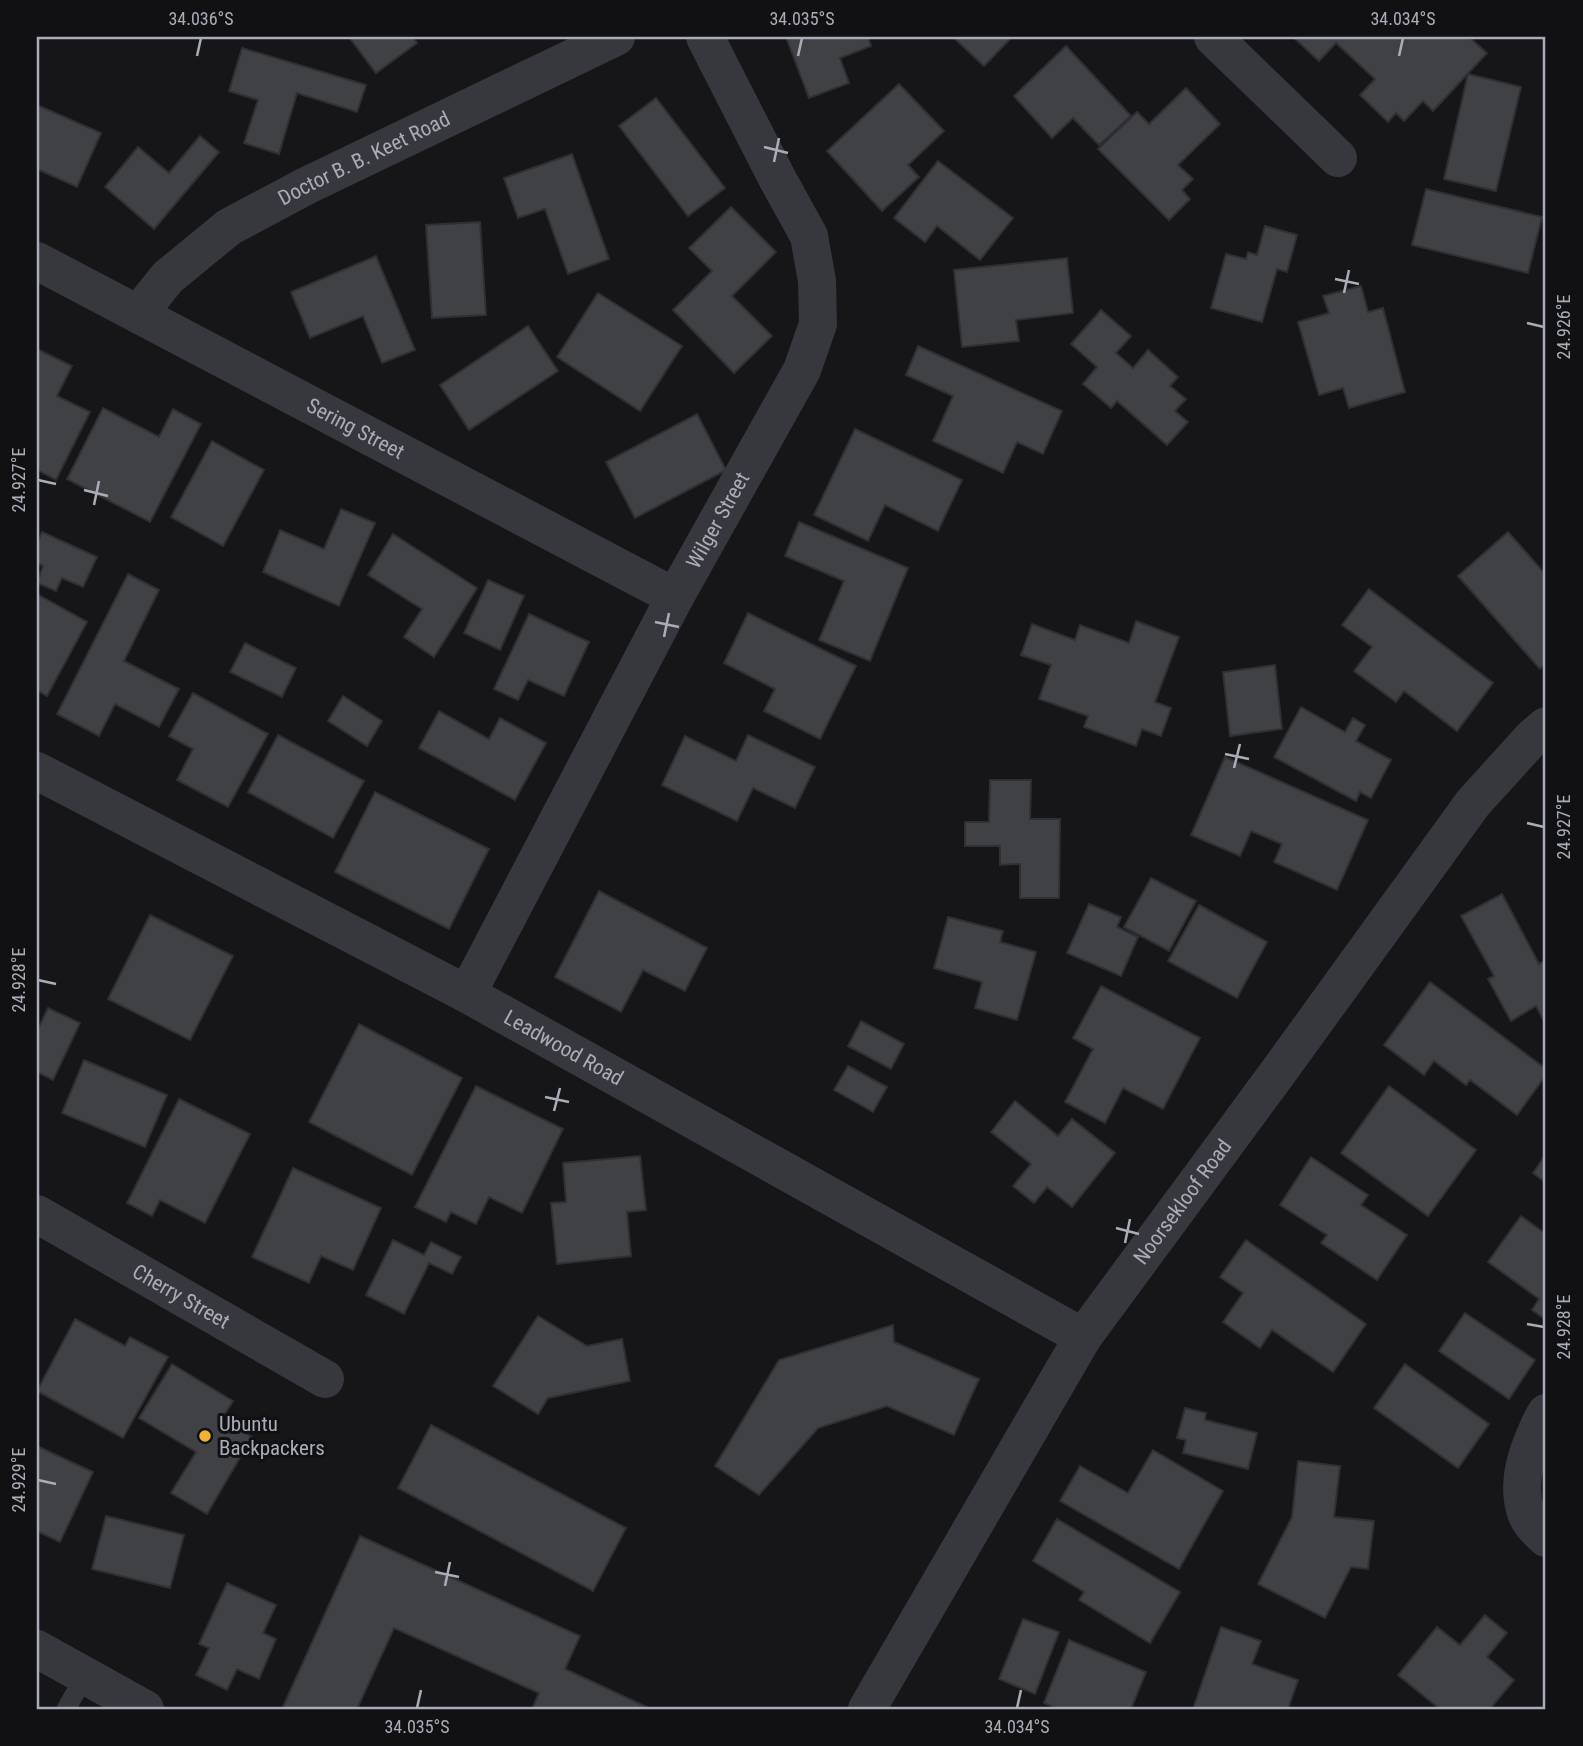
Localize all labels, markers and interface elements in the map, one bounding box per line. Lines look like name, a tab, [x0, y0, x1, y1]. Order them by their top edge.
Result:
text: 34.036°S	[168, 8, 234, 29]
text: 34.035°S	[769, 8, 835, 29]
text: 34.034°S	[1370, 8, 1436, 29]
street label: Doctor B. B. Keet Road	[274, 107, 454, 211]
text: 24.926°E	[1553, 295, 1574, 359]
street label: Sering Street	[303, 393, 408, 464]
text: 24.927°E	[8, 448, 29, 512]
street label: Wilger Street	[681, 468, 754, 573]
text: 24.927°E	[1553, 795, 1574, 859]
text: 24.928°E	[8, 948, 29, 1012]
street label: Leadwood Road	[500, 1005, 627, 1091]
street label: Noorsekloof Road	[1129, 1135, 1236, 1269]
street label: Cherry Street	[128, 1259, 234, 1334]
text: 24.928°E	[1553, 1295, 1574, 1359]
place label: Ubuntu Backpackers	[219, 1412, 325, 1460]
marker: Ubuntu Backpackers	[197, 1428, 213, 1444]
text: 24.929°E	[8, 1448, 29, 1512]
text: 34.035°S	[384, 1716, 450, 1737]
text: 34.034°S	[984, 1716, 1050, 1737]

